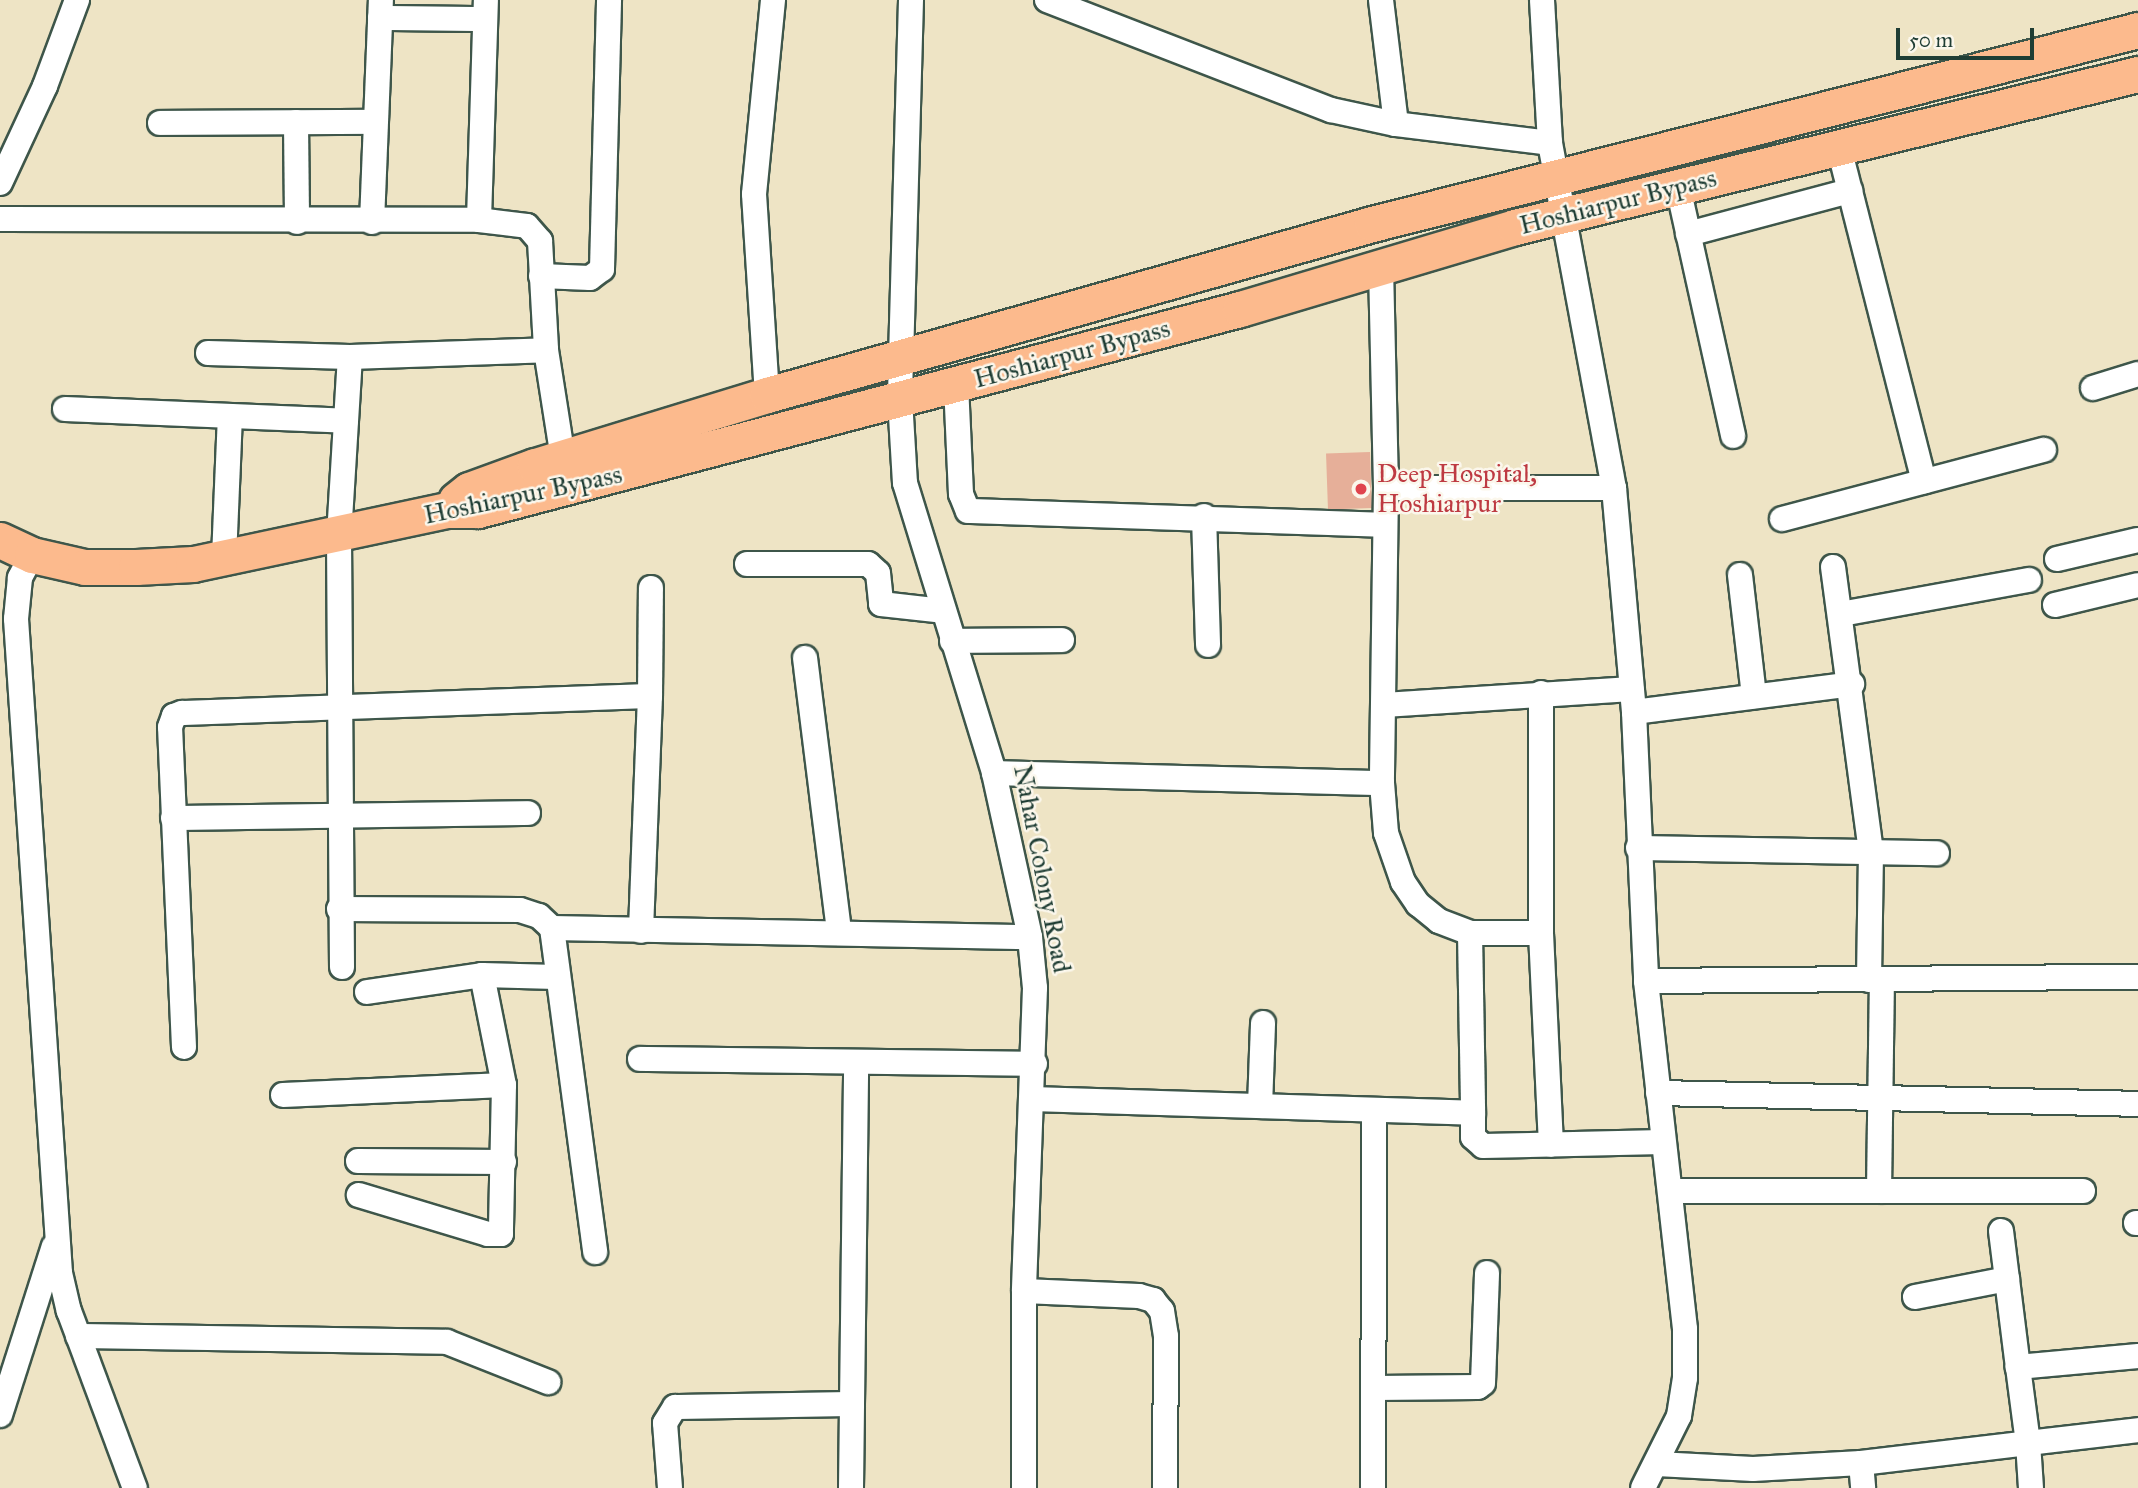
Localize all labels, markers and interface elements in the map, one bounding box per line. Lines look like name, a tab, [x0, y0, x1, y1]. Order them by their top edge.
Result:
scale bar	[1900, 14, 2038, 58]
text: 50 m	[1909, 27, 1953, 53]
street label: Hoshiarpur Bypass	[1516, 162, 1720, 242]
street label: Hoshiarpur Bypass	[971, 313, 1173, 395]
place label: Deep Hospital, Hoshiarpur	[1377, 458, 1537, 520]
street label: Hoshiarpur Bypass	[421, 459, 625, 531]
marker: Deep Hospital, Hoshiarpur	[1351, 479, 1371, 499]
street label: Nahar Colony Road	[1007, 762, 1077, 976]

